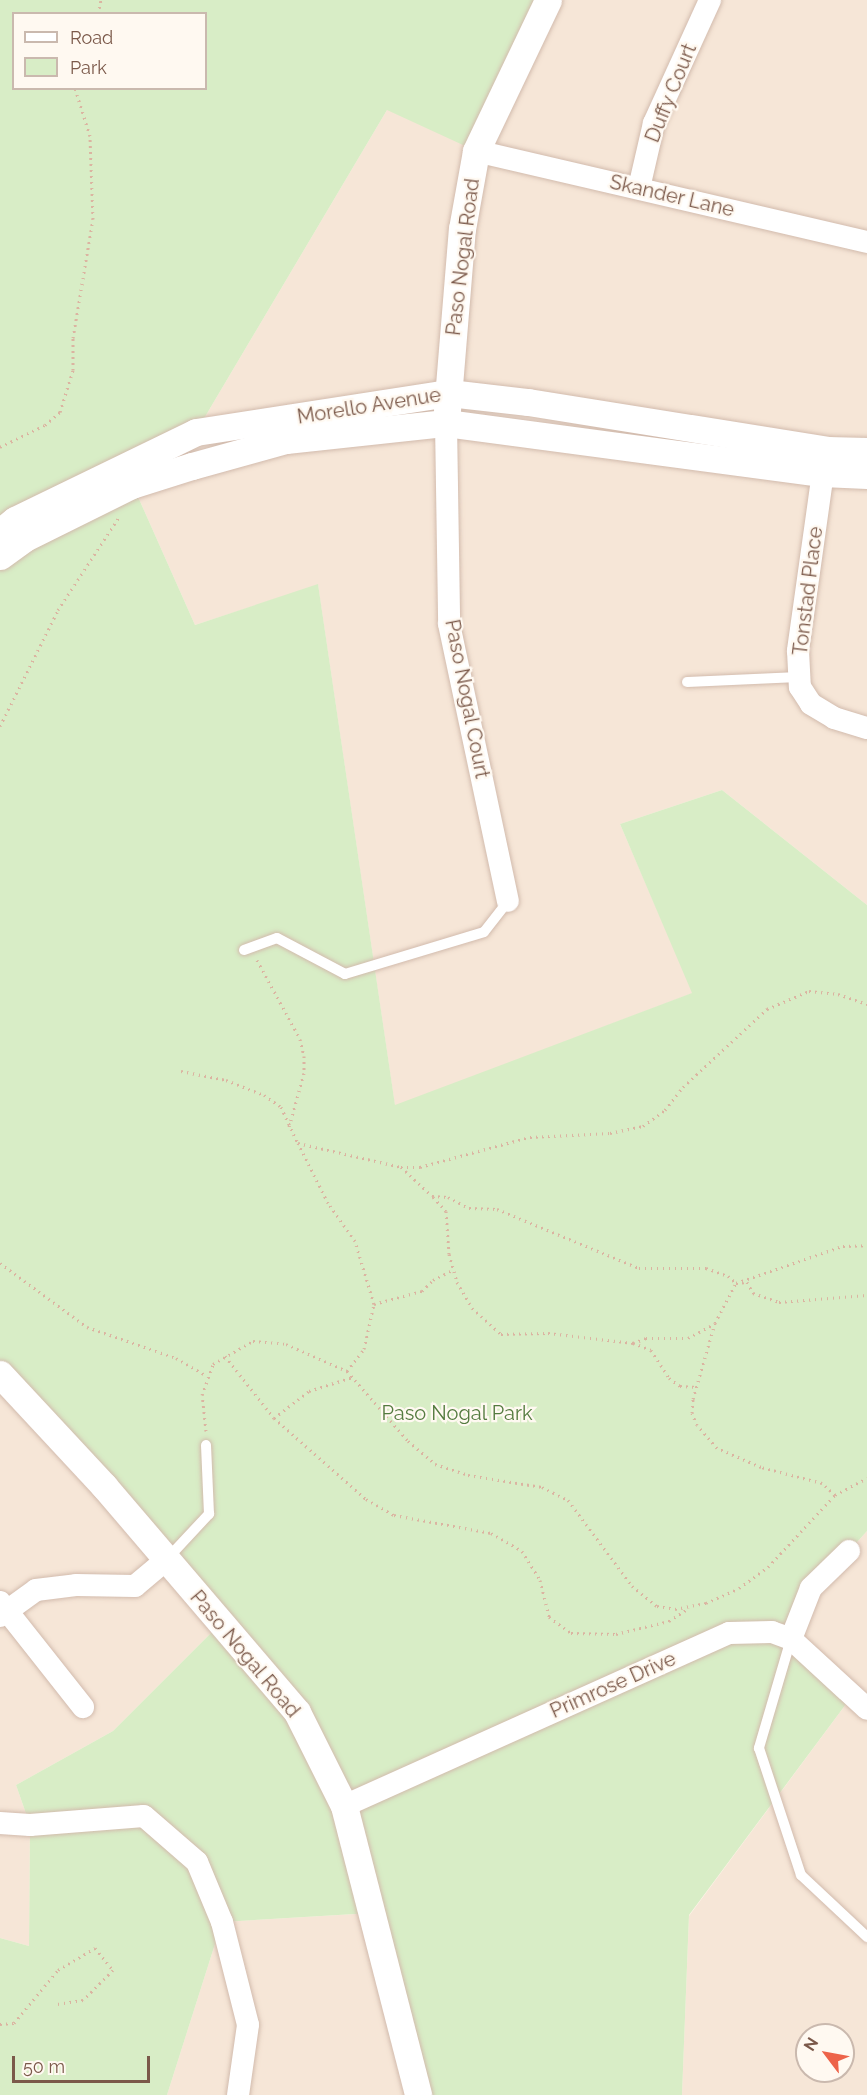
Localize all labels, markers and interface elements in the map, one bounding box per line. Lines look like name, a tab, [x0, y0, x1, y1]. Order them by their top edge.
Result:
legend	[12, 12, 207, 90]
text: Road	[70, 27, 113, 48]
street label: Duffy Court	[640, 40, 702, 146]
text: Park	[70, 57, 107, 78]
street label: Skander Lane	[607, 170, 737, 222]
street label: Paso Nogal Road	[441, 177, 485, 337]
street label: Morello Avenue	[295, 383, 443, 429]
street label: Tonstad Place	[788, 525, 828, 657]
street label: Paso Nogal Court	[440, 617, 494, 781]
park label: Paso Nogal Park	[381, 1401, 533, 1425]
street label: Paso Nogal Road	[185, 1585, 305, 1723]
street label: Primrose Drive	[546, 1647, 680, 1723]
north arrow	[795, 2023, 855, 2083]
text: N	[800, 2034, 822, 2054]
scale bar	[15, 2044, 153, 2082]
text: 50 m	[23, 2056, 65, 2077]

